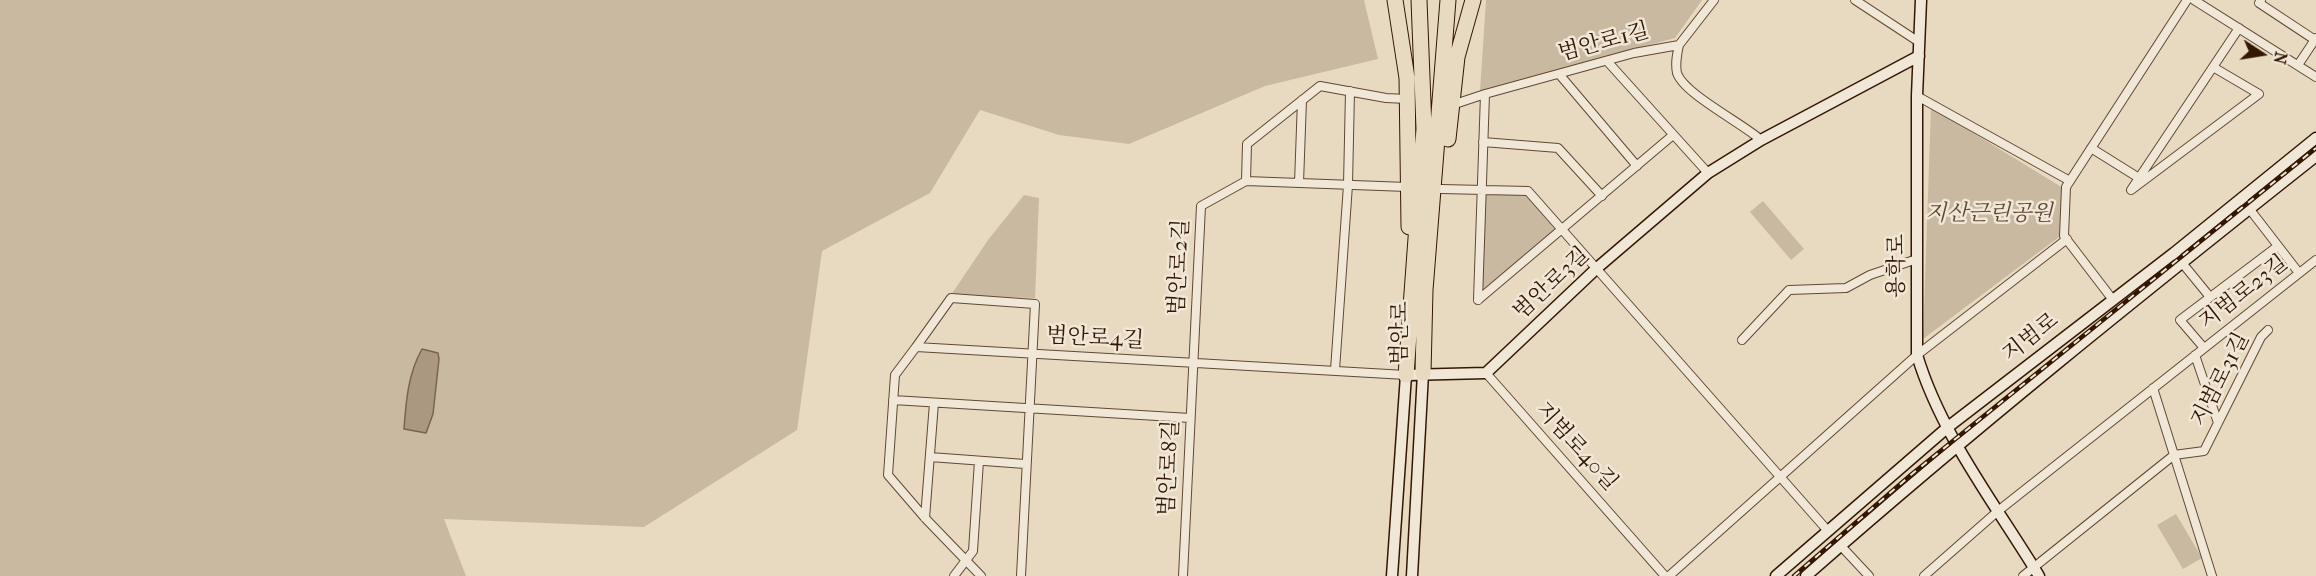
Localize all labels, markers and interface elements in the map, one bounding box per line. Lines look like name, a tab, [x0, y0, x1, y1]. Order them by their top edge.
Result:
street label: 범안로1길	[1556, 18, 1652, 68]
north arrow	[2232, 24, 2292, 84]
text: N	[2270, 50, 2291, 66]
park label: 지산근린공원	[1925, 202, 2053, 228]
street label: 범안로2길	[1164, 218, 1196, 316]
street label: 용학로	[1885, 234, 1911, 298]
street label: 범안로3길	[1509, 242, 1595, 326]
street label: 지범로23길	[2194, 250, 2294, 336]
street label: 범안로	[1387, 301, 1415, 365]
street label: 지범로	[1998, 308, 2064, 368]
street label: 범안로4길	[1045, 323, 1145, 355]
street label: 지범로31길	[2186, 329, 2256, 431]
street label: 지범로40길	[1529, 397, 1623, 497]
street label: 범안로8길	[1154, 419, 1186, 517]

